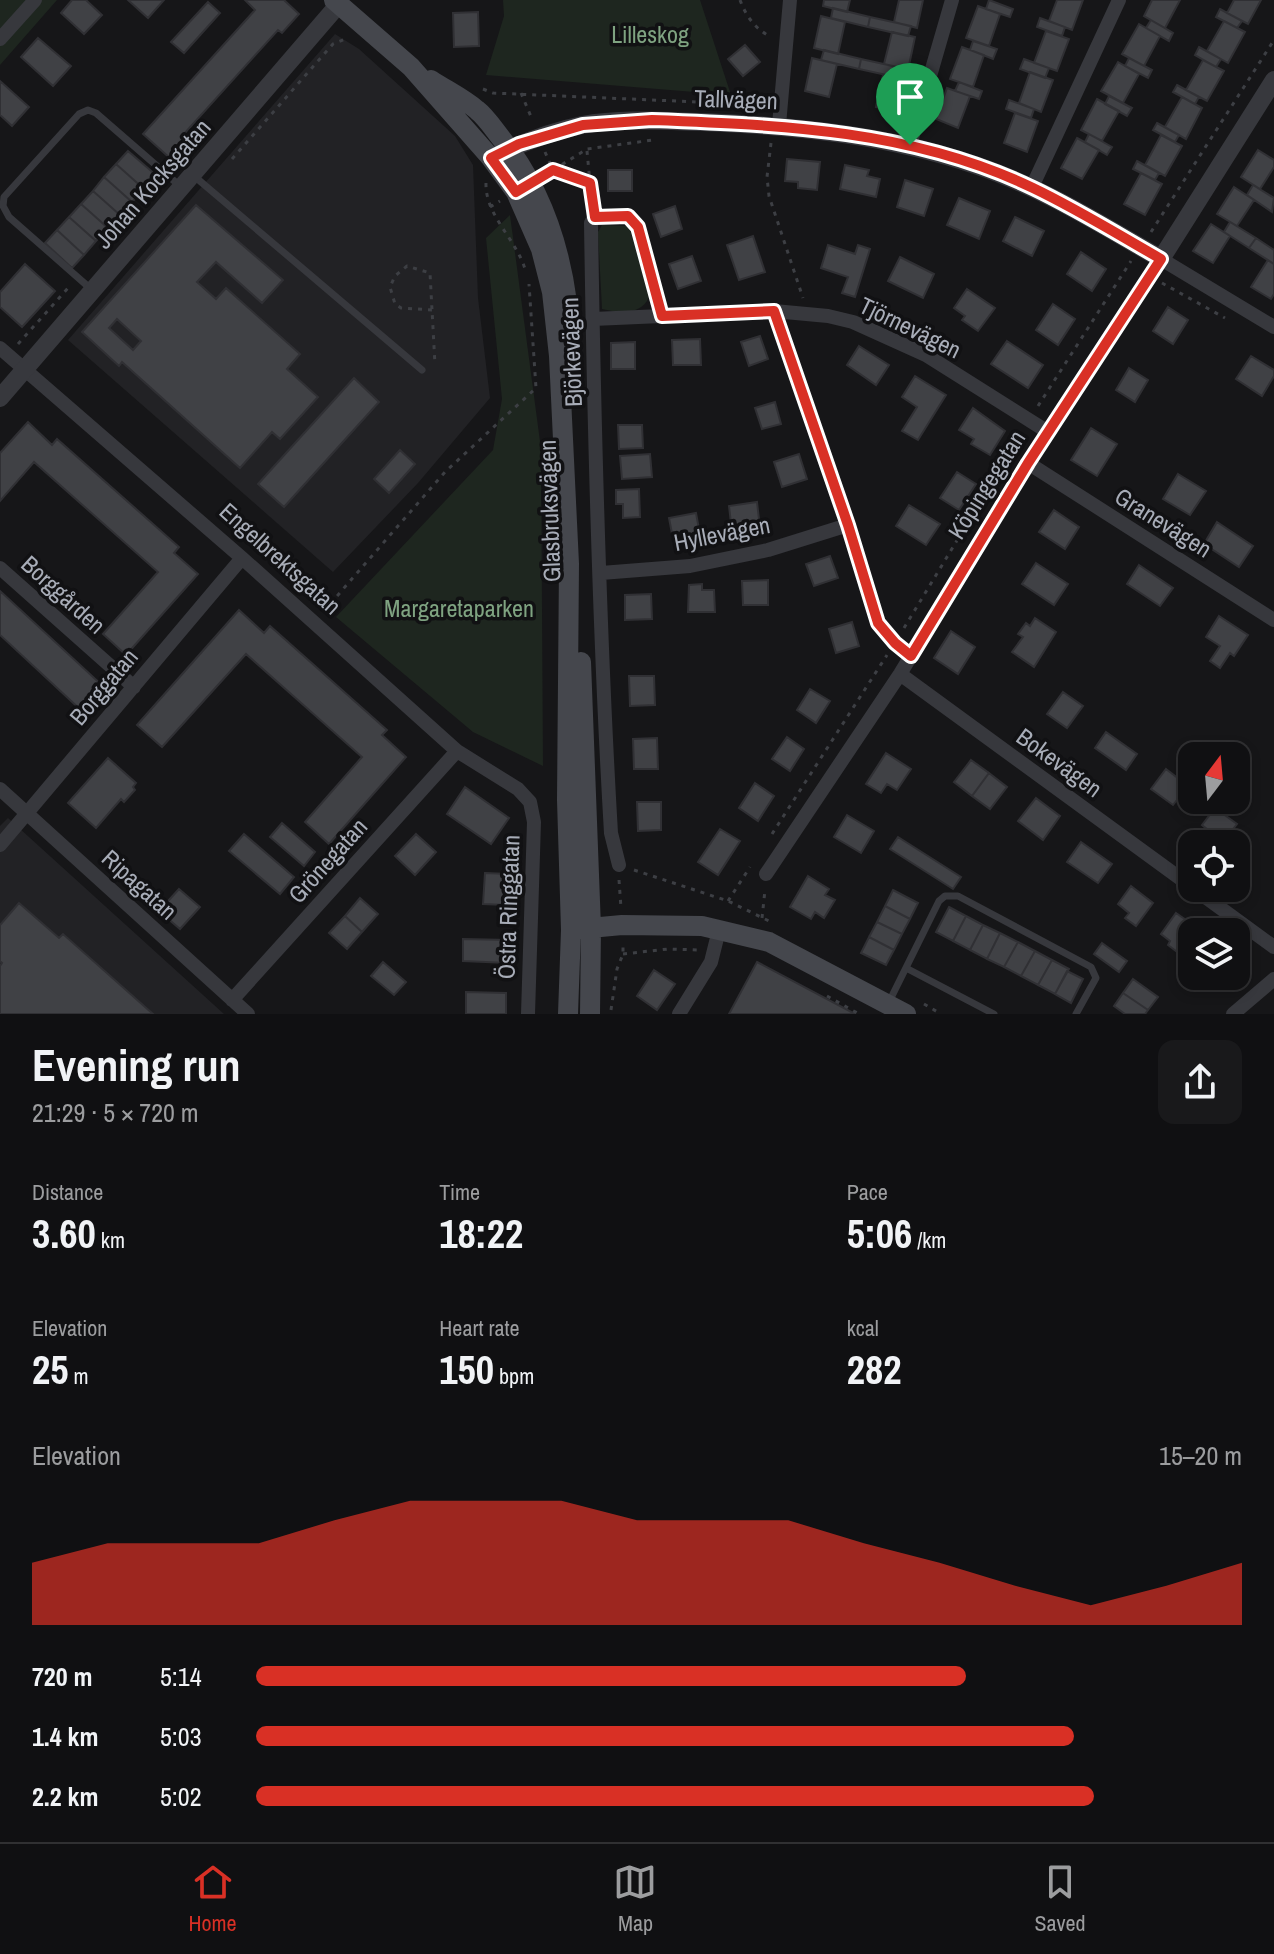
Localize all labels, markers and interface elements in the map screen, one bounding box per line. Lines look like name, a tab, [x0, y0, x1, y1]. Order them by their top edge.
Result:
park label: Lilleskog	[611, 18, 689, 50]
pin	[876, 63, 944, 145]
icon: arrive	[888, 75, 932, 119]
street label: Tallvägen	[694, 82, 778, 116]
street label: Johan Kocksgatan	[87, 112, 217, 255]
street label: Tjörnevägen	[854, 289, 967, 365]
street label: Björkevägen	[553, 297, 589, 407]
street label: Köpingegatan	[940, 424, 1032, 545]
street label: Glasbruksvägen	[531, 439, 567, 583]
street label: Granevägen	[1109, 480, 1218, 564]
street label: Engelbrektsgatan	[213, 495, 348, 621]
street label: Hyllevägen	[671, 508, 773, 558]
street label: Borggården	[15, 548, 113, 641]
park label: Margaretaparken	[384, 592, 534, 624]
street label: Borggatan	[62, 641, 145, 731]
street label: Bokevägen	[1010, 720, 1109, 804]
north arrow	[1178, 742, 1250, 814]
map controls	[1178, 742, 1250, 990]
street label: Grönegatan	[281, 811, 374, 910]
button: locate	[1178, 830, 1250, 902]
street label: Östra Ringgatan	[489, 834, 527, 980]
street label: Ripagatan	[95, 842, 184, 927]
button: layers	[1178, 918, 1250, 990]
text: Evening run	[32, 1035, 241, 1095]
button: share	[1158, 1040, 1242, 1124]
text: 21:29 · 5 × 720 m	[32, 1095, 199, 1130]
text: Distance	[32, 1177, 103, 1207]
text: Time	[439, 1177, 480, 1207]
text: Pace	[847, 1177, 888, 1207]
text: 3.60	[32, 1207, 96, 1260]
text: 18:22	[439, 1207, 523, 1260]
text: 5:06	[847, 1207, 912, 1260]
text: km	[96, 1225, 125, 1255]
text: /km	[912, 1225, 946, 1255]
text: Elevation	[32, 1313, 107, 1343]
text: Heart rate	[439, 1313, 520, 1343]
text: kcal	[847, 1313, 879, 1343]
text: 25	[32, 1343, 68, 1396]
text: 150	[439, 1343, 494, 1396]
text: 282	[847, 1343, 901, 1396]
text: m	[68, 1361, 89, 1391]
text: bpm	[494, 1361, 534, 1391]
text: Elevation	[32, 1438, 121, 1473]
text: 15–20 m	[1159, 1438, 1242, 1473]
text: 720 m	[32, 1659, 92, 1694]
text: 5:14	[160, 1659, 202, 1694]
text: 1.4 km	[32, 1719, 98, 1754]
text: 5:03	[160, 1719, 202, 1754]
text: 2.2 km	[32, 1779, 98, 1814]
text: 5:02	[160, 1779, 202, 1814]
tab: Home	[188, 1860, 237, 1938]
tab: Map	[613, 1860, 657, 1938]
tab: Saved	[1034, 1860, 1086, 1938]

